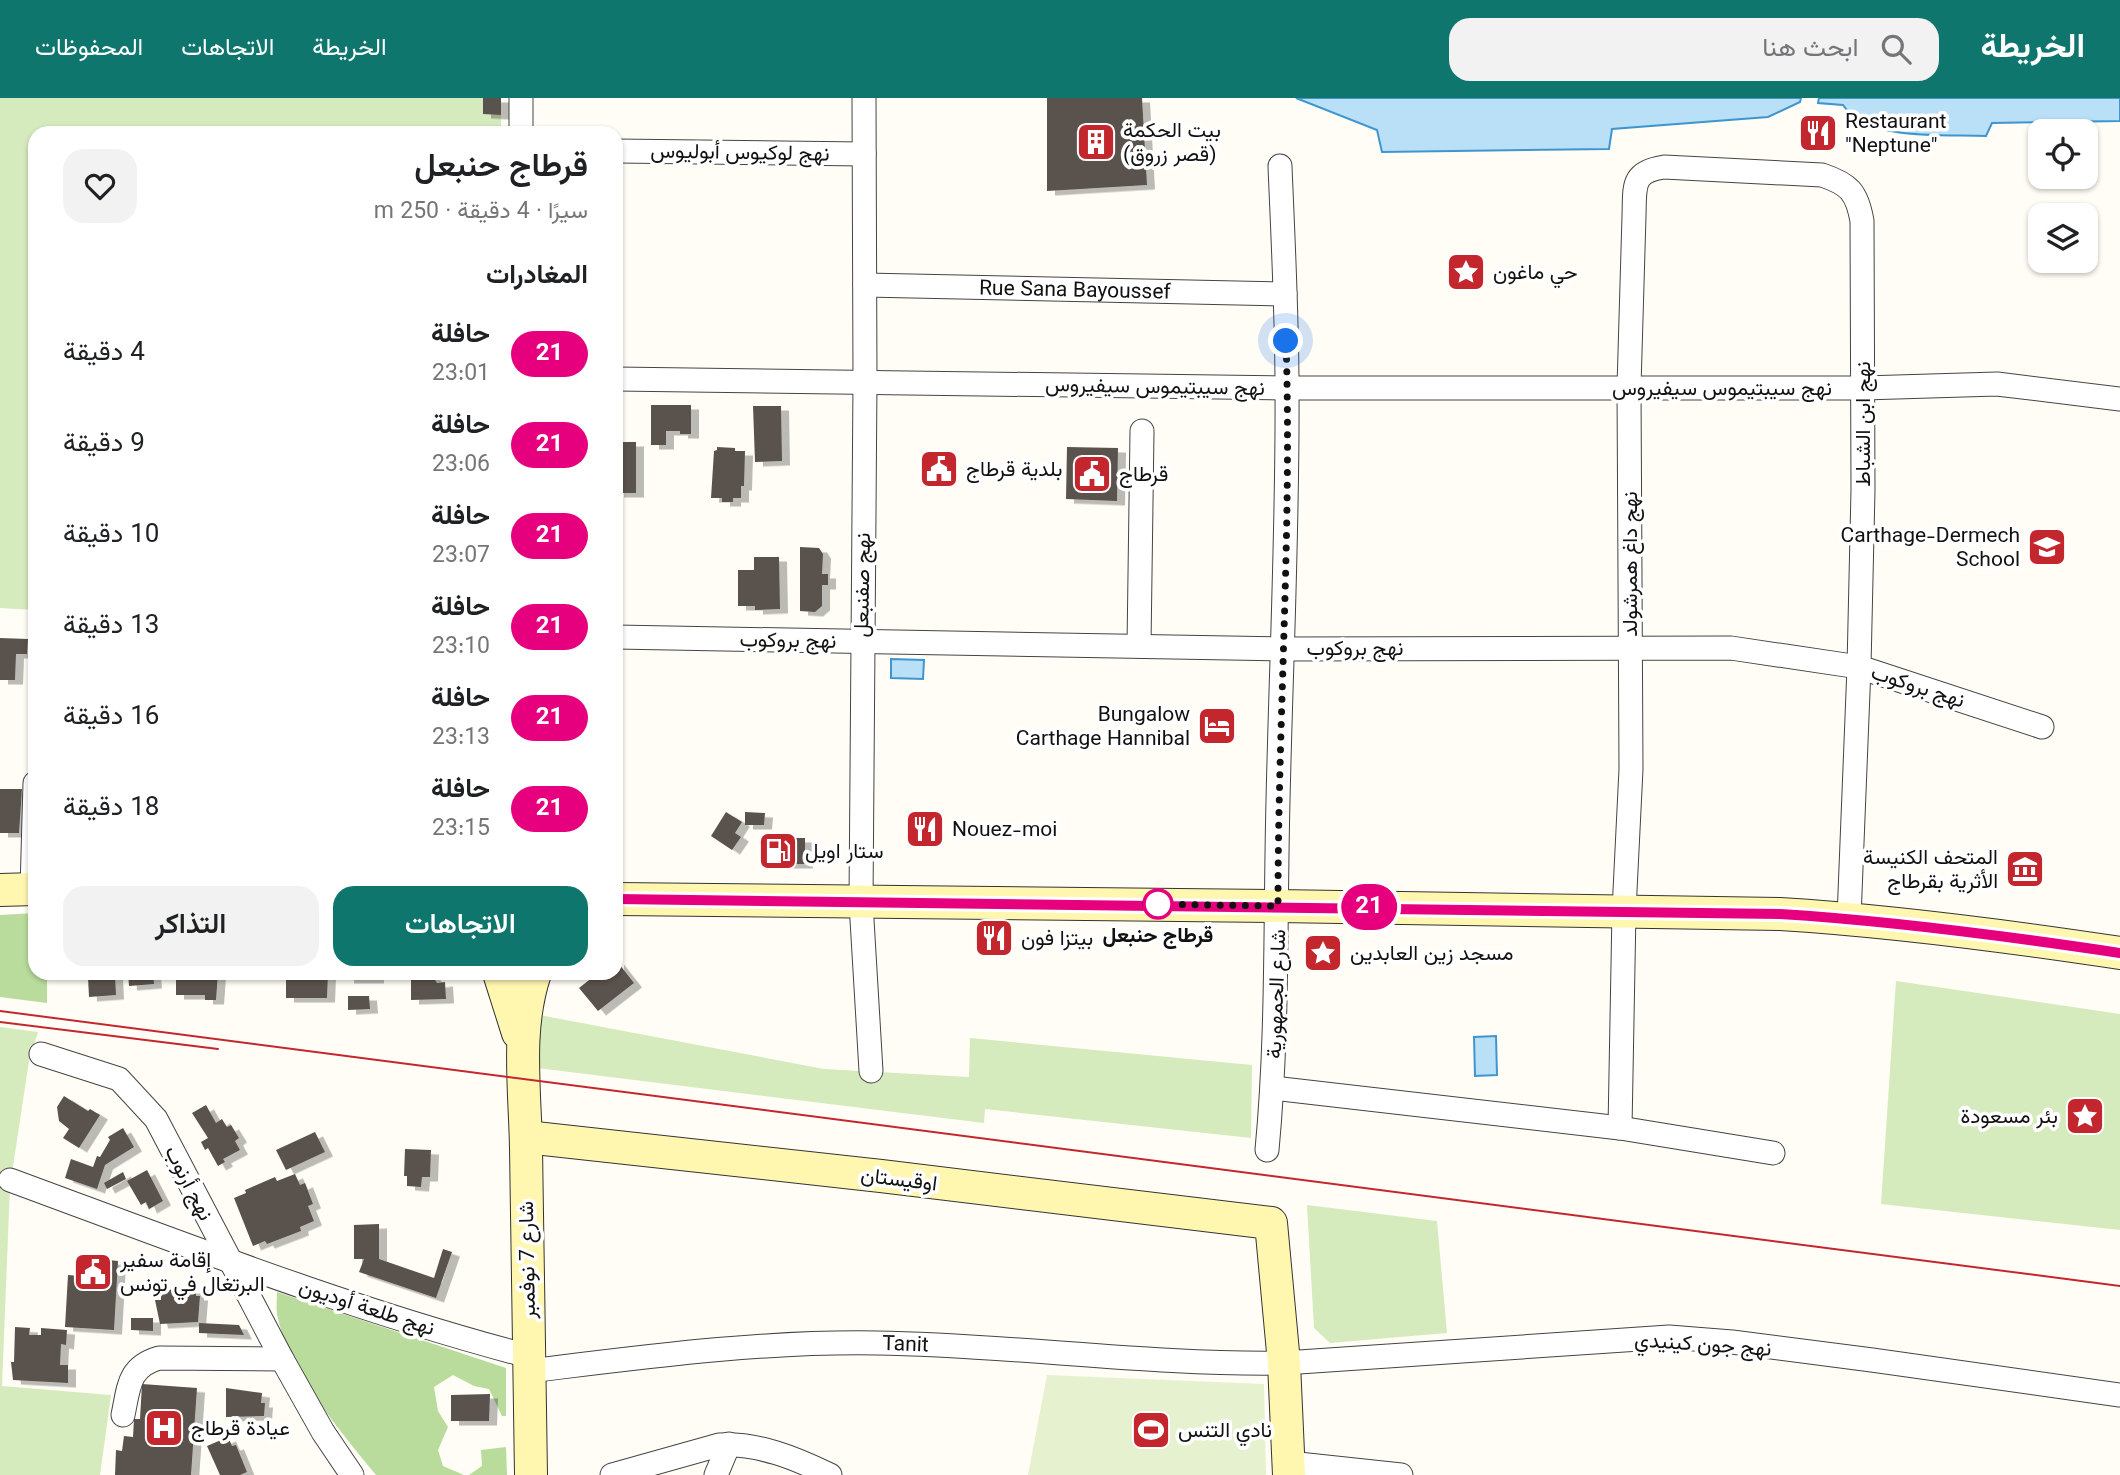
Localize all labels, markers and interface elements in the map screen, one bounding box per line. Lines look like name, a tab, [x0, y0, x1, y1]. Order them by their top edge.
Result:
search box	[1449, 18, 1939, 81]
text: الخريطة	[1981, 23, 2085, 75]
text: ابحث هنا	[1762, 29, 1859, 70]
text: المحفوظات	[35, 30, 143, 68]
text: الاتجاهات	[181, 30, 274, 68]
text: الخريطة	[312, 30, 387, 68]
icon: search	[1877, 30, 1915, 68]
place label: Restaurant "Neptune"	[1845, 106, 1947, 163]
restaurant icon: Restaurant "Neptune"	[1797, 112, 1839, 154]
place label: بيت الحكمة (قصر زروق)	[1123, 115, 1221, 172]
map controls	[2028, 119, 2098, 273]
button: locate	[2028, 119, 2098, 189]
building icon: بيت الحكمة (قصر زروق)	[1075, 121, 1117, 163]
street label: نهج لوكيوس أبوليوس	[650, 135, 830, 172]
text: قرطاج حنبعل	[414, 142, 588, 194]
button: heart	[63, 149, 137, 223]
text: سيرًا · 4 دقيقة · 250 m	[374, 194, 588, 230]
button: layers	[2028, 203, 2098, 273]
place icon: حي ماغون	[1445, 251, 1487, 293]
text: المغادرات	[486, 256, 588, 297]
place label: حي ماغون	[1493, 257, 1578, 290]
street label: Rue Sana Bayoussef	[979, 272, 1172, 310]
text: حافلة	[431, 315, 490, 356]
your location	[1268, 323, 1303, 358]
text: 4 دقيقة	[63, 333, 145, 374]
text: 21	[536, 335, 563, 373]
text: 23:01	[432, 356, 490, 392]
street label: نهج ابن الشباط	[1848, 361, 1881, 487]
street label: نهج سيبتيموس سيفيروس	[1045, 369, 1265, 406]
street label: نهج سيبتيموس سيفيروس	[1612, 373, 1832, 406]
text: حافلة	[431, 406, 490, 447]
text: 9 دقيقة	[63, 424, 145, 465]
text: 21	[536, 426, 563, 464]
text: 23:06	[432, 447, 490, 483]
public building icon: بلدية قرطاج	[918, 448, 960, 490]
public building icon: قرطاج	[1071, 453, 1113, 495]
place label: بلدية قرطاج	[966, 454, 1062, 487]
place label: قرطاج	[1119, 459, 1168, 492]
street label: نهج داغ همرشولد	[1615, 491, 1648, 637]
text: حافلة	[431, 497, 490, 538]
text: 10 دقيقة	[63, 515, 159, 556]
text: 21	[536, 517, 563, 555]
place label: Carthage-Dermech School	[1841, 520, 2020, 577]
school or university icon: Carthage-Dermech School	[2026, 526, 2068, 568]
street label: نهج صفنبعل	[846, 532, 881, 638]
text: 23:07	[432, 538, 490, 574]
text: حافلة	[431, 588, 490, 629]
text: 13 دقيقة	[63, 606, 159, 647]
text: 21	[536, 608, 563, 646]
street label: نهج بروكوب	[739, 624, 837, 659]
text: 23:10	[432, 629, 490, 665]
street label: نهج بروكوب	[1307, 633, 1403, 666]
street label: نهج بروكوب	[1866, 657, 1969, 718]
text: حافلة	[431, 679, 490, 720]
text: 16 دقيقة	[63, 697, 159, 738]
text: 21	[536, 699, 563, 737]
place label: Bungalow Carthage Hannibal	[1016, 699, 1190, 756]
hotel icon: Bungalow Carthage Hannibal	[1196, 705, 1238, 747]
text: 23:13	[432, 720, 490, 756]
text: حافلة	[431, 770, 490, 811]
text: 18 دقيقة	[63, 788, 159, 829]
text: 21	[536, 790, 563, 828]
restaurant icon: Nouez-moi	[904, 808, 946, 850]
text: 23:15	[432, 811, 490, 847]
place label: Nouez-moi	[952, 814, 1057, 847]
fuel station icon: ستار اويل	[757, 830, 799, 872]
place label: ستار اويل	[805, 836, 883, 869]
place label: المتحف الكنيسة الأثرية بقرطاج	[1863, 842, 1998, 899]
museum icon: المتحف الكنيسة الأثرية بقرطاج	[2004, 848, 2046, 890]
line badge: 21	[1338, 884, 1400, 930]
button: التذاكر	[63, 886, 319, 966]
button: الاتجاهات	[333, 886, 588, 966]
text: 21	[1355, 888, 1383, 926]
marker: قرطاج حنبعل	[1143, 889, 1173, 919]
restaurant icon: بيتزا فون	[973, 917, 1015, 959]
place label: قرطاج حنبعل	[1103, 920, 1213, 953]
place label: بيتزا فون	[1021, 923, 1093, 956]
street label: شارع الجمهورية	[1259, 929, 1296, 1059]
place icon: مسجد زين العابدين	[1302, 932, 1344, 974]
place label: مسجد زين العابدين	[1350, 938, 1513, 971]
place icon: بئر مسعودة	[2064, 1095, 2106, 1137]
place label: بئر مسعودة	[1960, 1101, 2058, 1134]
street label: نهج أرنوب	[155, 1140, 221, 1227]
street label: اوقيستان	[859, 1159, 939, 1202]
street label: شارع 7 نوفمبر	[511, 1201, 546, 1320]
place label: إقامة سفير البرتغال في تونس	[119, 1245, 265, 1302]
public building icon: إقامة سفير البرتغال في تونس	[72, 1251, 114, 1293]
street label: نهج طلعة أوديون	[294, 1271, 439, 1346]
street label: نهج جون كينيدي	[1633, 1324, 1773, 1367]
street label: Tanit	[882, 1328, 930, 1363]
hospital icon: عيادة قرطاج	[143, 1407, 185, 1449]
sports icon: نادي التنس	[1130, 1409, 1172, 1451]
place label: عيادة قرطاج	[191, 1413, 290, 1446]
place label: نادي التنس	[1178, 1415, 1272, 1448]

